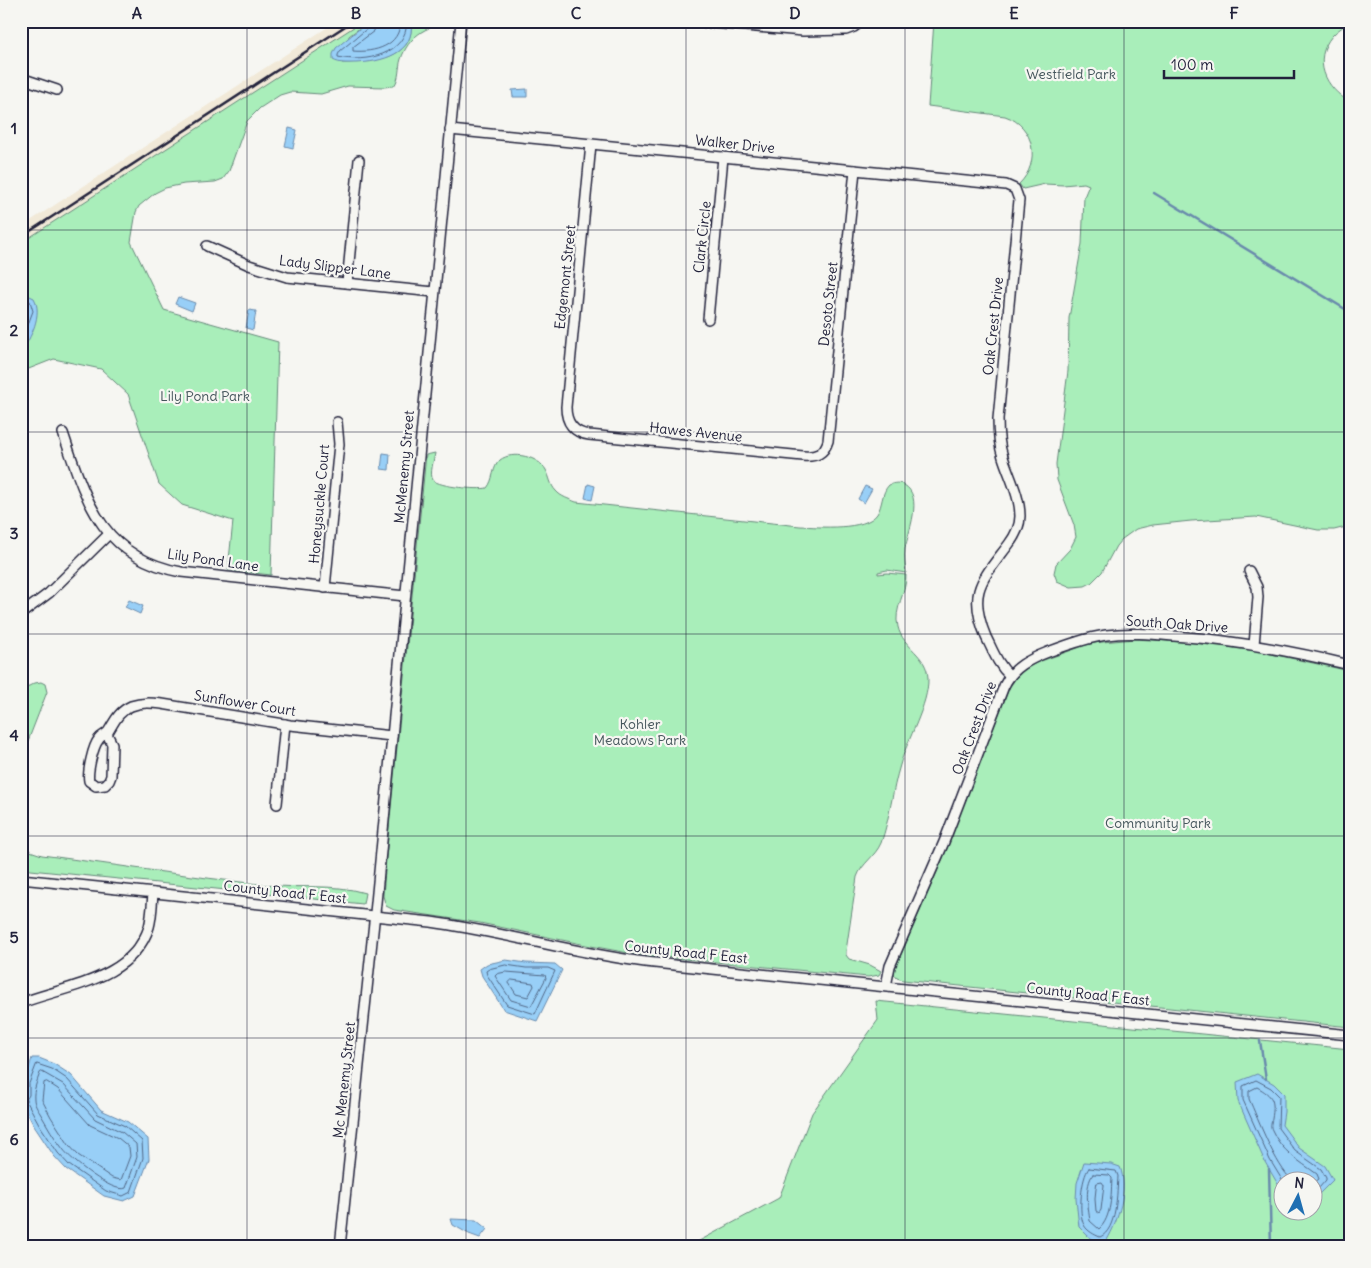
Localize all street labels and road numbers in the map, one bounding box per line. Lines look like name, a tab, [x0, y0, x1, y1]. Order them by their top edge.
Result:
street label: Walker Drive	[694, 131, 776, 157]
street label: Clark Circle	[689, 200, 715, 274]
street label: Edgemont Street	[551, 223, 579, 330]
street label: Lady Slipper Lane	[278, 251, 392, 283]
street label: Desoto Street	[815, 261, 841, 347]
street label: Oak Crest Drive	[979, 276, 1007, 376]
street label: McMenemy Street	[390, 409, 418, 524]
street label: Hawes Avenue	[649, 418, 743, 446]
street label: Honeysuckle Court	[305, 443, 333, 564]
street label: Lily Pond Lane	[166, 545, 260, 575]
street label: South Oak Drive	[1125, 611, 1229, 637]
street label: Oak Crest Drive	[948, 679, 1000, 777]
street label: Sunflower Court	[193, 686, 297, 720]
street label: County Road F East	[223, 877, 348, 907]
street label: County Road F East	[624, 937, 749, 967]
street label: County Road F East	[1026, 979, 1151, 1009]
street label: Mc Menemy Street	[329, 1021, 359, 1139]

